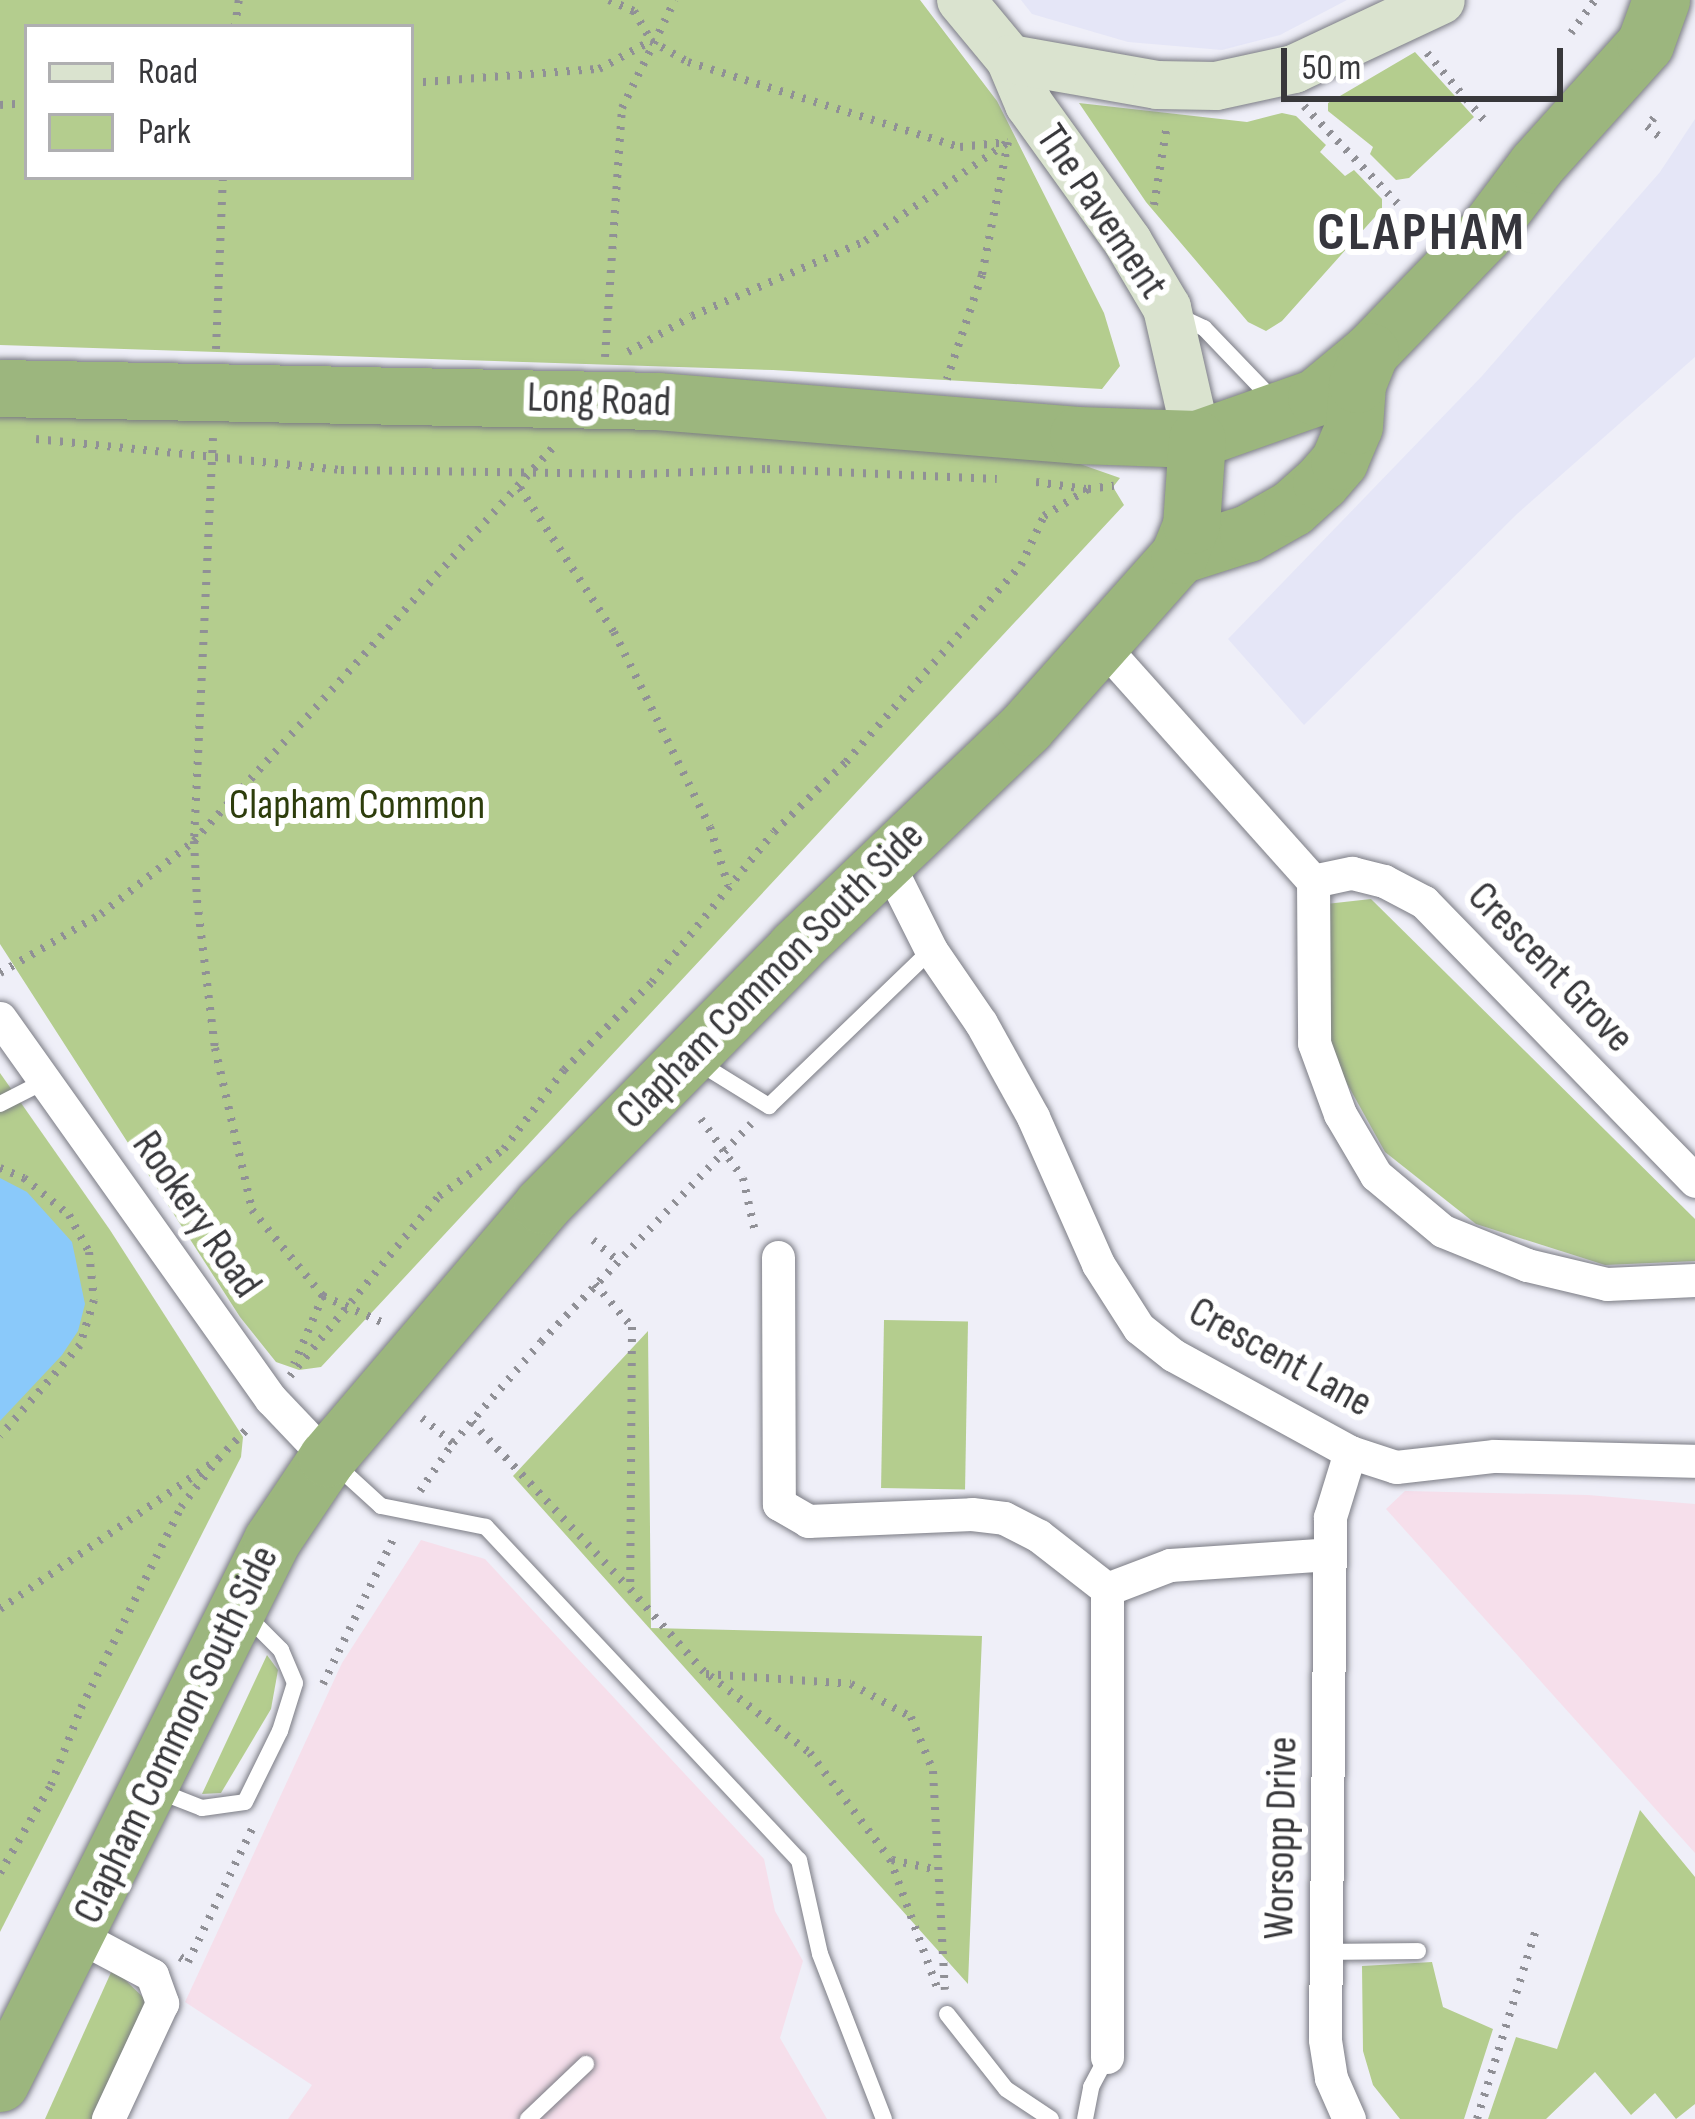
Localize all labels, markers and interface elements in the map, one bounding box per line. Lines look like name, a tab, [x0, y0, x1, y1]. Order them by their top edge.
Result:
legend	[24, 24, 414, 180]
scale bar	[1287, 24, 1569, 98]
text: 50 m	[1302, 47, 1361, 90]
text: Road	[138, 51, 198, 94]
text: Park	[138, 111, 191, 154]
street label: The Pavement	[1024, 115, 1178, 309]
district label: CLAPHAM	[1317, 201, 1527, 265]
street label: Long Road	[526, 373, 672, 429]
park label: Clapham Common	[229, 781, 485, 831]
street label: Clapham Common South Side	[607, 812, 935, 1140]
street label: Crescent Grove	[1456, 872, 1644, 1064]
street label: Rookery Road	[121, 1122, 271, 1308]
street label: Crescent Lane	[1180, 1287, 1380, 1429]
street label: Clapham Common South Side	[64, 1538, 290, 1932]
street label: Worsopp Drive	[1255, 1736, 1309, 1940]

